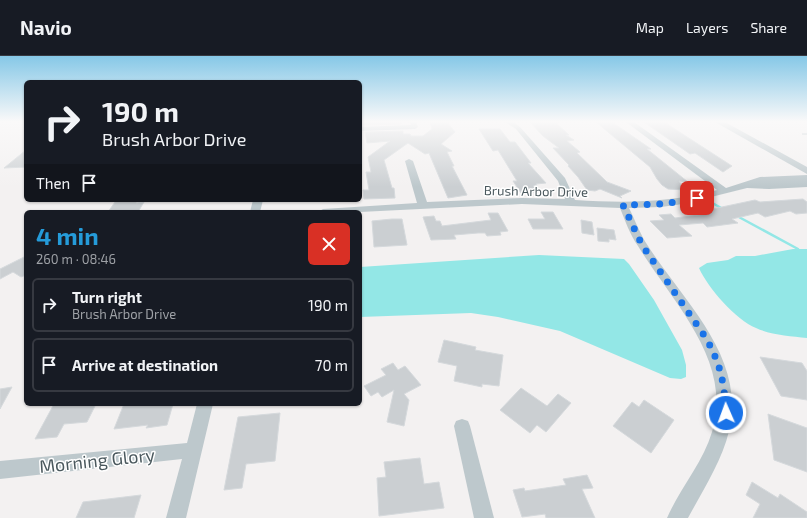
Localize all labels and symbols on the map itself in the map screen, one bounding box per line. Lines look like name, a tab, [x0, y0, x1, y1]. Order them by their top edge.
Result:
pin	[680, 181, 714, 215]
street label: Brush Arbor Drive	[484, 182, 588, 200]
position arrow	[705, 392, 747, 434]
street label: Morning Glory	[38, 443, 156, 477]

